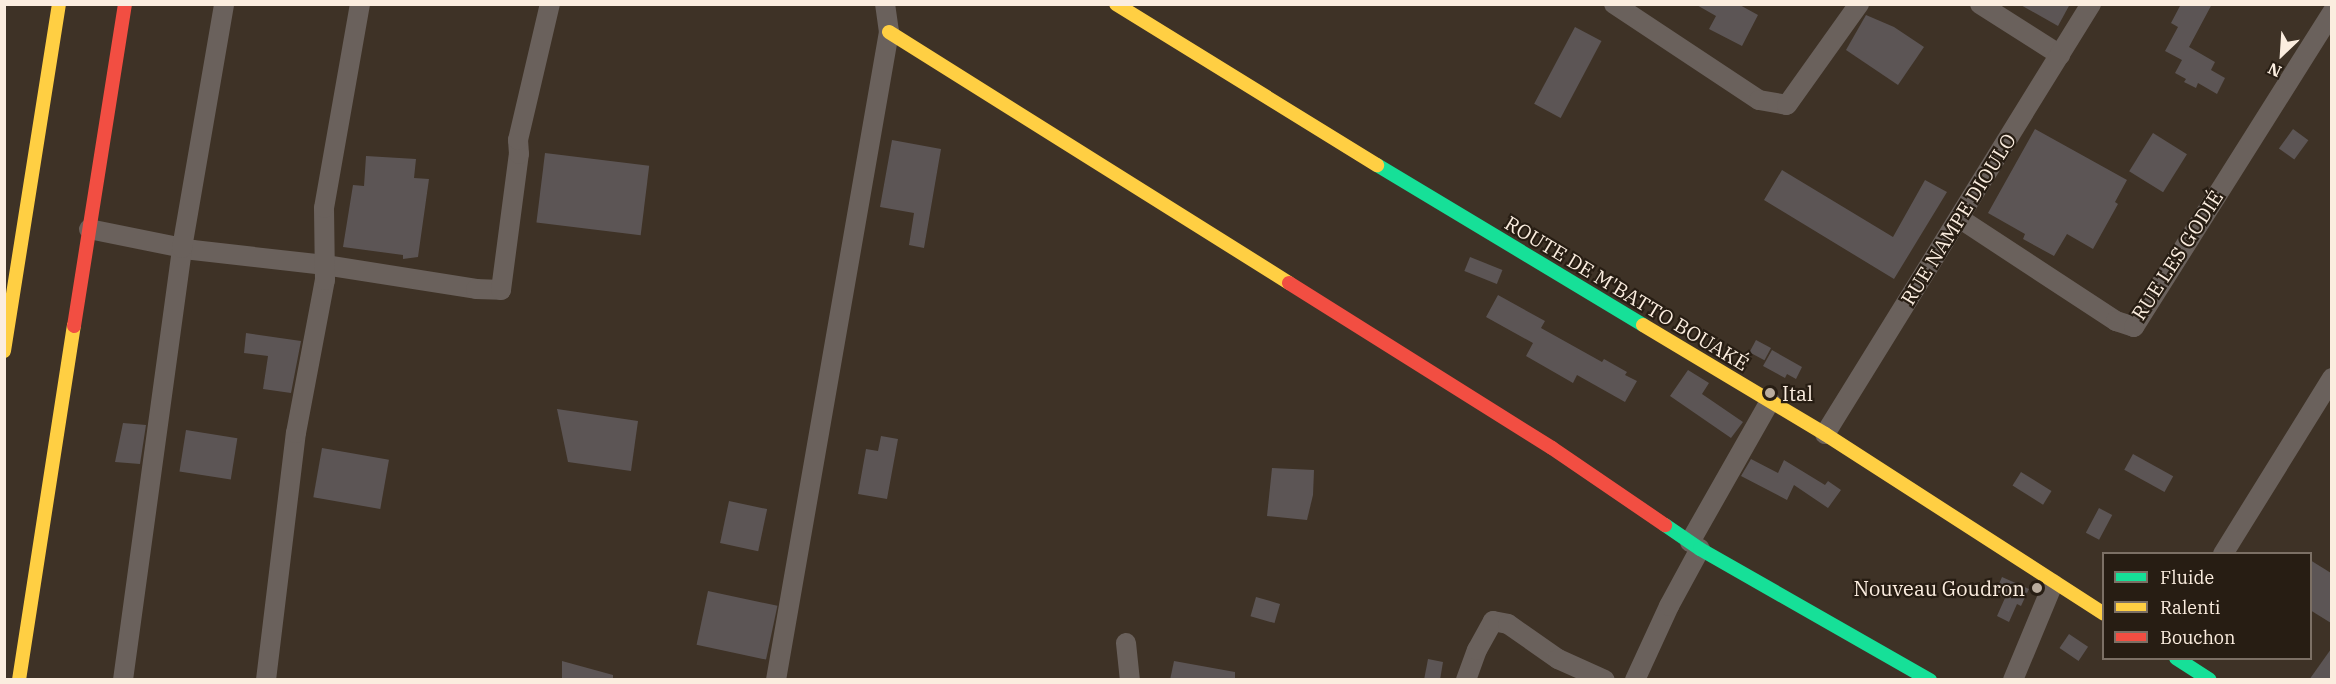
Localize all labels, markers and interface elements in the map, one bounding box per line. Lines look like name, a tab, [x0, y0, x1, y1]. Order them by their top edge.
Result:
north arrow	[2252, 24, 2312, 84]
text: N	[2264, 59, 2284, 82]
street label: RUE NAMPE DIOULO	[1895, 129, 2021, 309]
street label: RUE LES GODIÉ	[2126, 186, 2228, 324]
street label: ROUTE DE M'BATTO BOUAKÉ	[1501, 211, 1753, 375]
place label: Ital	[1782, 381, 1813, 405]
marker: Ital	[1763, 386, 1777, 400]
legend	[2102, 552, 2312, 660]
text: Fluide	[2160, 566, 2214, 589]
place label: Nouveau Goudron	[1853, 576, 2025, 600]
marker: Nouveau Goudron	[2030, 581, 2044, 595]
text: Ralenti	[2160, 596, 2221, 619]
text: Bouchon	[2160, 626, 2236, 649]

